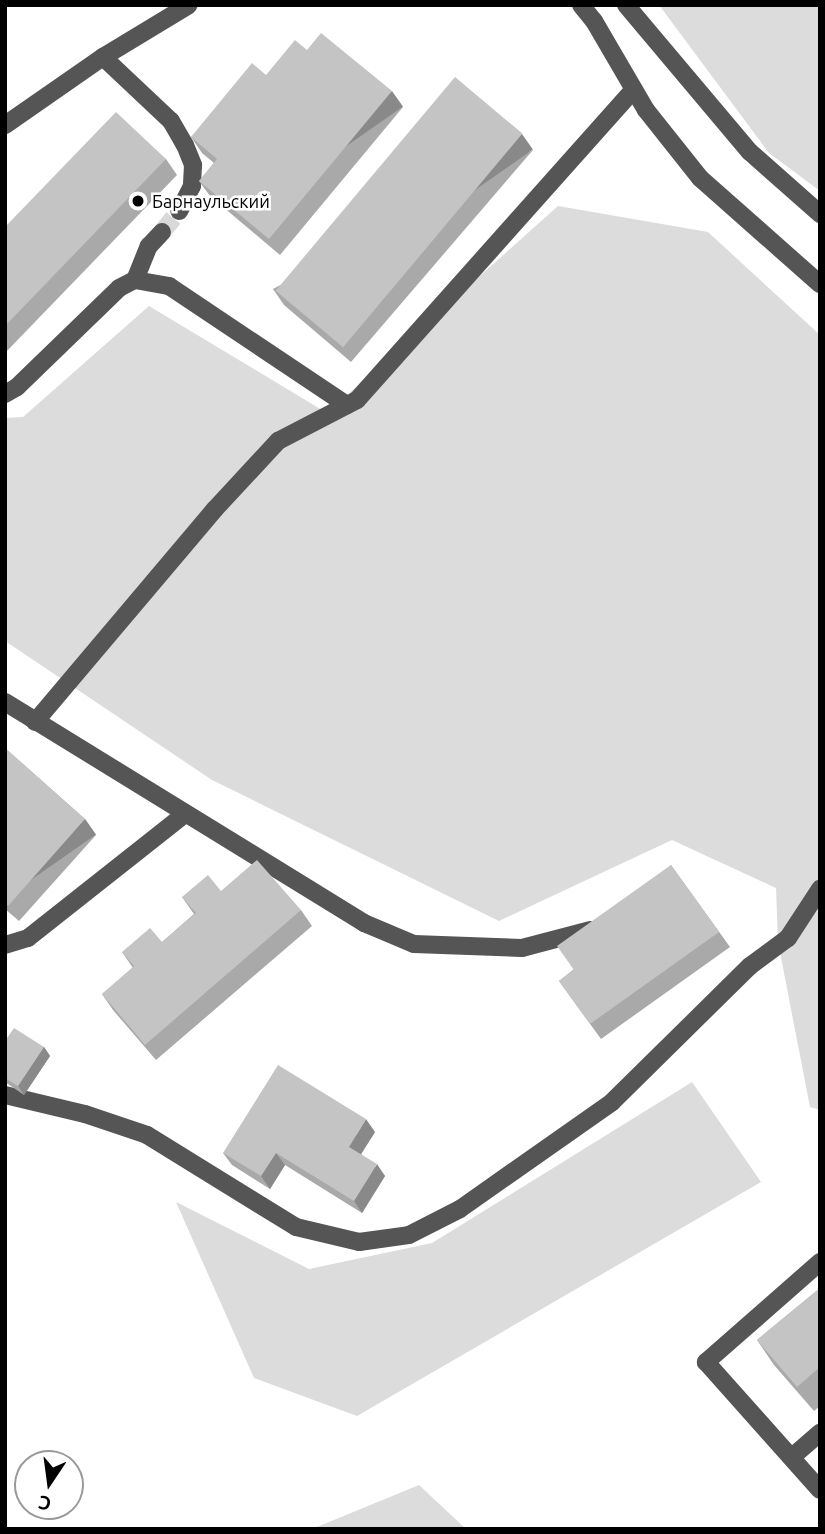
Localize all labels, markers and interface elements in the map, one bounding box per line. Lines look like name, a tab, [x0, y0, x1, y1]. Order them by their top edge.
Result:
place label: Барнаульский	[152, 190, 270, 212]
marker: Барнаульский	[130, 193, 146, 209]
north arrow	[14, 1450, 84, 1520]
text: С	[36, 1491, 53, 1516]

